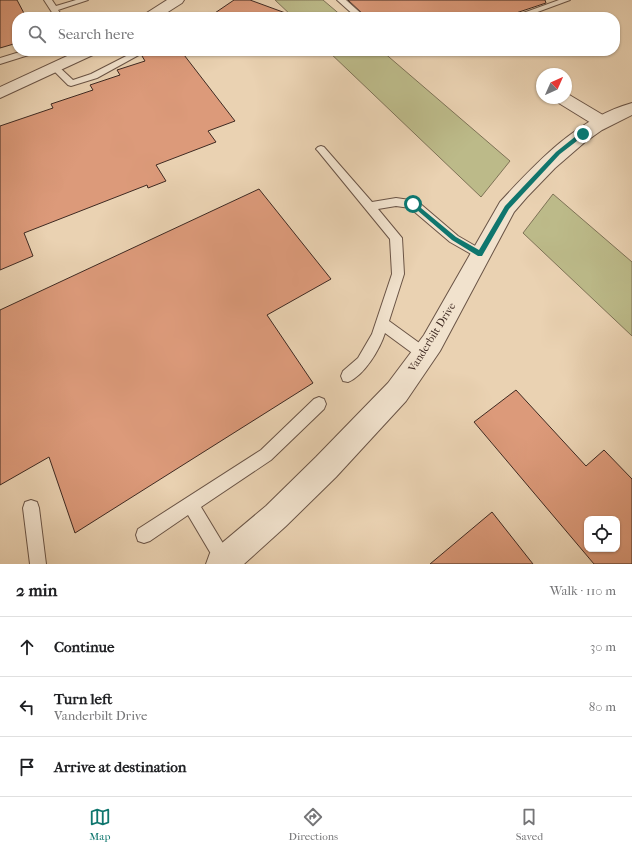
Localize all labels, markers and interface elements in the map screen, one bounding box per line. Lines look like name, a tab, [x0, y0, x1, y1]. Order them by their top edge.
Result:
search box	[12, 12, 620, 56]
icon: search	[26, 23, 48, 45]
text: Search here	[58, 25, 134, 43]
north arrow	[536, 68, 572, 104]
route end	[574, 125, 592, 143]
route start	[404, 195, 422, 213]
street label: Vanderbilt Drive	[405, 300, 459, 375]
map controls	[584, 516, 620, 552]
button: locate	[584, 516, 620, 552]
text: 2 min	[16, 580, 57, 600]
text: Walk · 110 m	[550, 583, 616, 598]
icon: ahead	[16, 636, 38, 658]
text: Continue	[54, 638, 114, 656]
text: 30 m	[590, 639, 616, 654]
text: Turn left	[54, 690, 112, 708]
icon: left	[16, 696, 38, 718]
text: 80 m	[589, 699, 616, 714]
text: Vanderbilt Drive	[54, 708, 147, 723]
icon: arrive	[16, 756, 38, 778]
text: Arrive at destination	[54, 758, 186, 776]
tab: Map	[89, 806, 111, 843]
tab: Directions	[289, 806, 338, 843]
tab: Saved	[516, 806, 543, 843]

